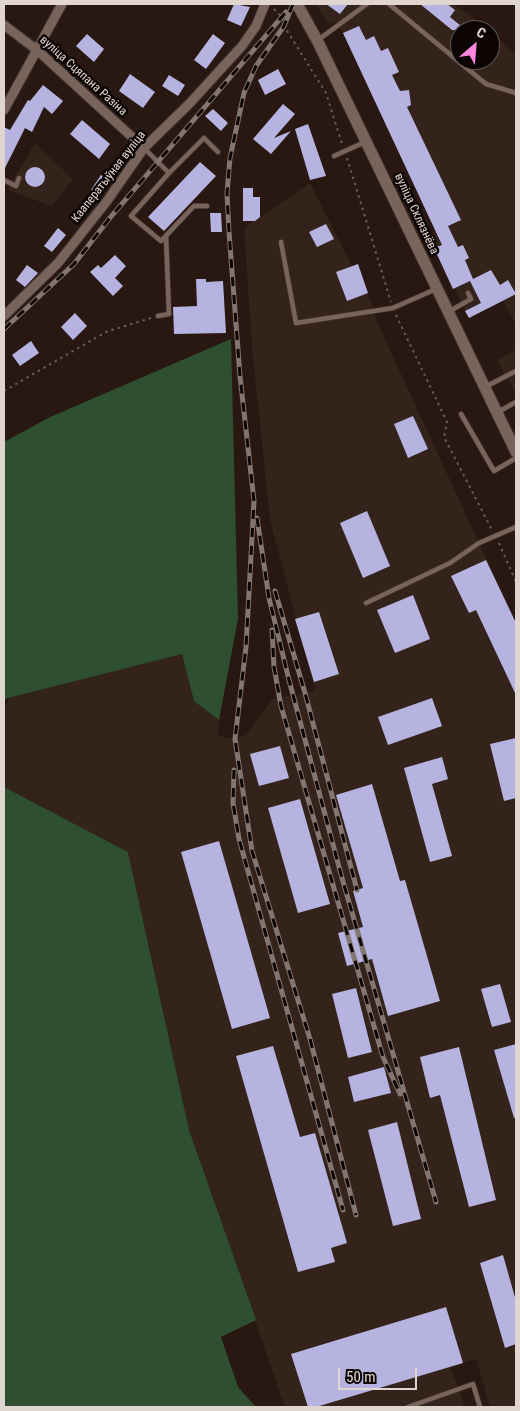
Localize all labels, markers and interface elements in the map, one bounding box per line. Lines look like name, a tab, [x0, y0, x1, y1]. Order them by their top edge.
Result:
north arrow	[450, 20, 500, 70]
text: С	[474, 24, 489, 41]
street label: вуліца Сцяпана Разіна	[37, 33, 129, 119]
street label: Кааператыўная вуліца	[69, 129, 149, 225]
street label: вуліца Склязнёва	[391, 171, 441, 257]
scale bar	[340, 1358, 419, 1390]
text: 50 m	[346, 1368, 376, 1386]

